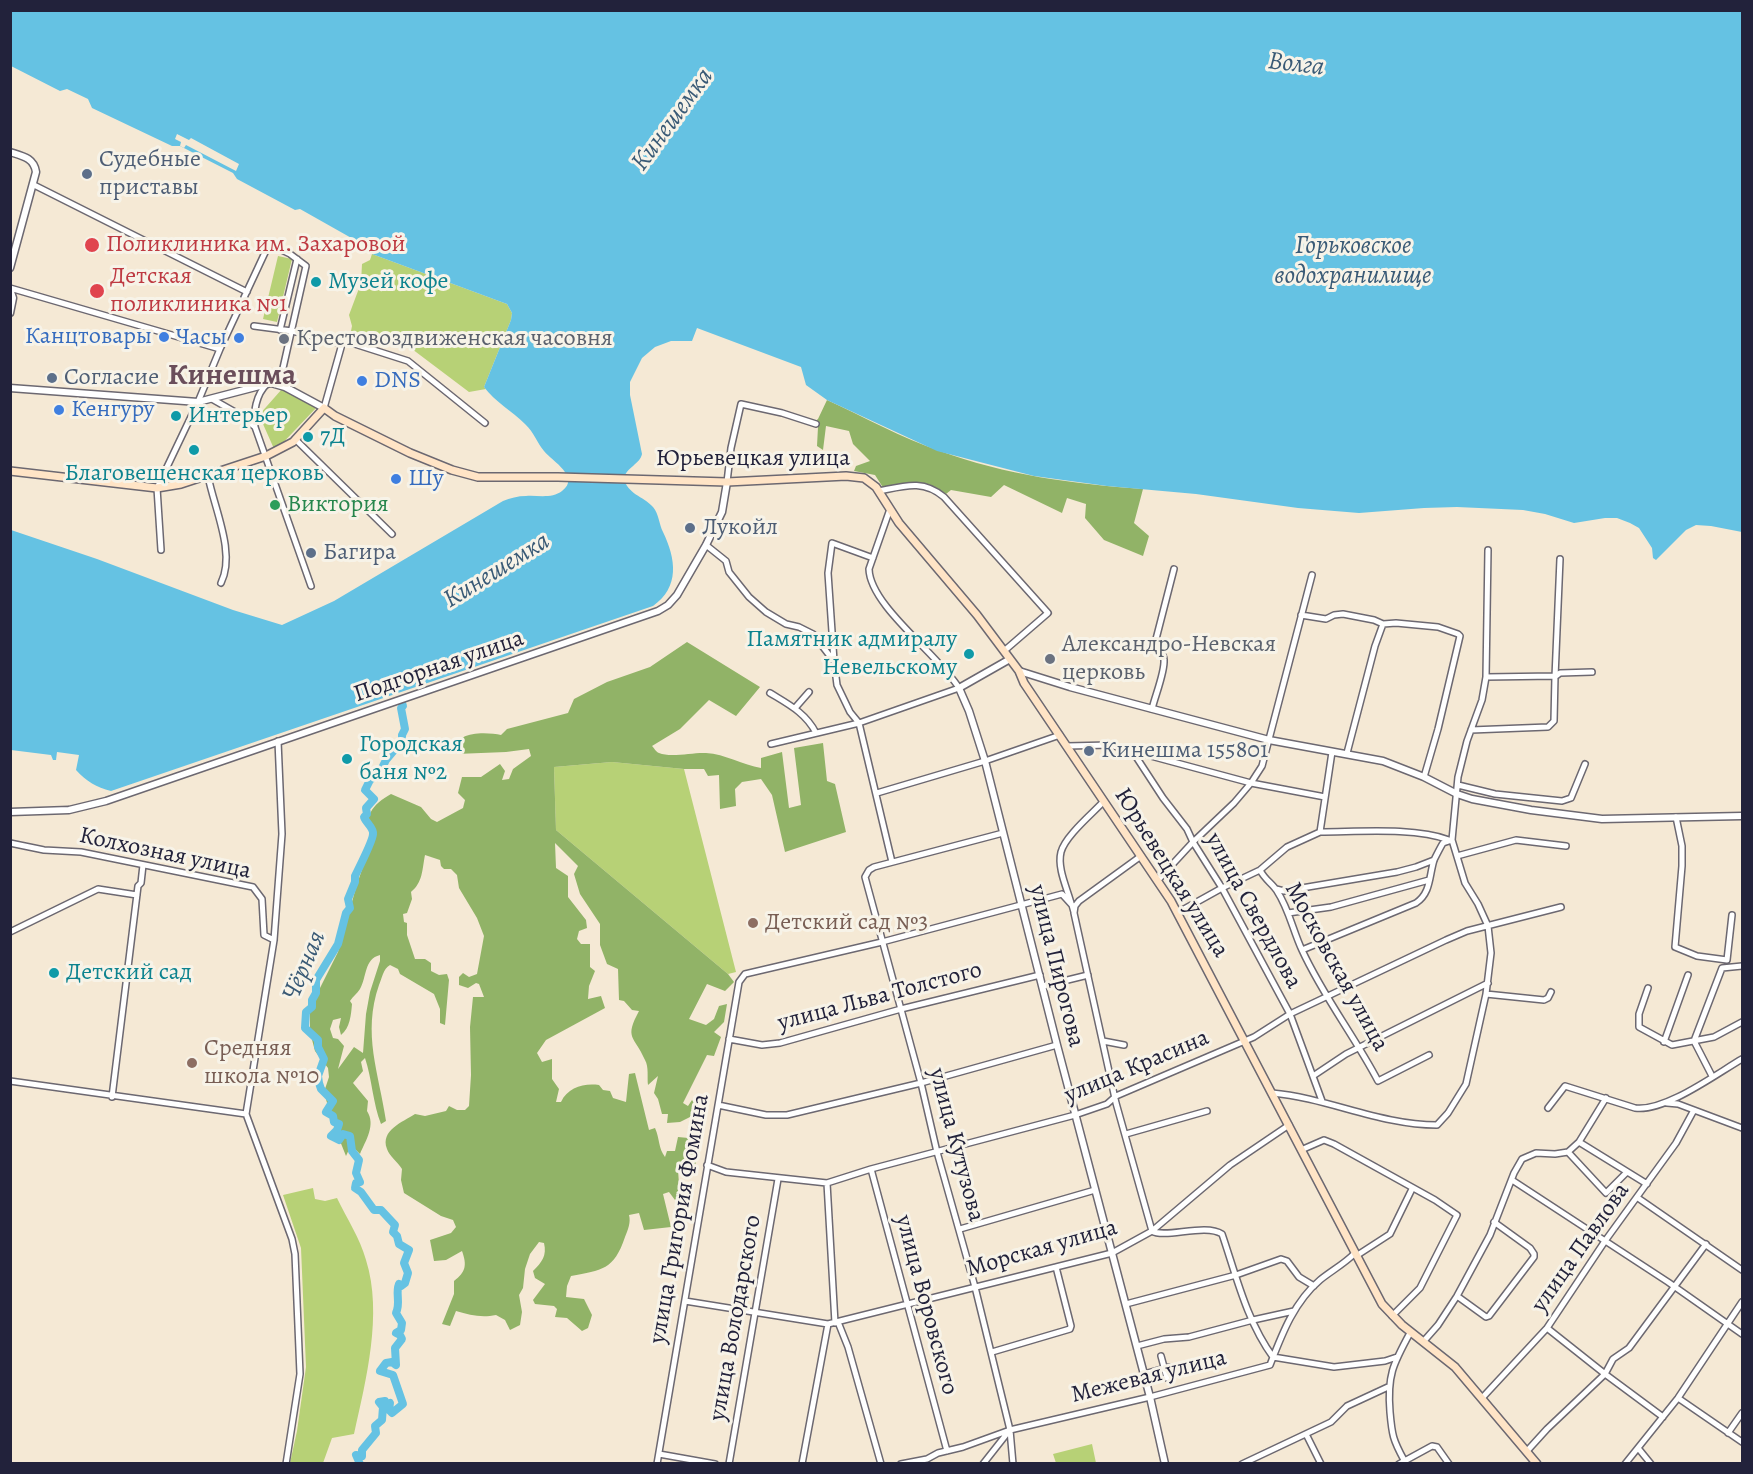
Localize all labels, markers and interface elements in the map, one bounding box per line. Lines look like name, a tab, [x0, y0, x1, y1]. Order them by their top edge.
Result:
water label: Волга	[1266, 46, 1326, 84]
water label: Кинешемка	[625, 62, 721, 178]
place label: Судебные приставы	[99, 146, 201, 202]
marker: Судебные приставы	[80, 167, 94, 181]
place label: Поликлиника им. Захаровой	[106, 231, 406, 259]
water label: Горьковское водохранилище	[1274, 231, 1432, 292]
marker: Поликлиника им. Захаровой	[83, 236, 101, 254]
place label: Детская поликлиника №1	[110, 263, 287, 319]
place label: Музей кофе	[328, 268, 448, 296]
marker: Музей кофе	[309, 275, 323, 289]
marker: Детская поликлиника №1	[88, 282, 106, 300]
place label: Канцтовары	[25, 323, 152, 351]
place label: Часы	[176, 324, 227, 352]
place label: Крестовоздвиженская часовня	[296, 325, 613, 353]
marker: Канцтовары	[157, 330, 171, 344]
marker: Часы	[232, 331, 246, 345]
marker: Крестовоздвиженская часовня	[277, 332, 291, 346]
district label: Кинешма	[168, 359, 296, 395]
place label: Согласие	[64, 364, 159, 392]
place label: DNS	[374, 367, 421, 395]
marker: Согласие	[45, 371, 59, 385]
marker: DNS	[355, 374, 369, 388]
place label: Кенгуру	[71, 396, 154, 424]
place label: Интерьер	[188, 402, 288, 430]
marker: Кенгуру	[52, 403, 66, 417]
marker: Интерьер	[169, 409, 183, 423]
place label: 7Д	[320, 423, 345, 451]
marker: 7Д	[301, 430, 315, 444]
marker: Благовещенская церковь	[187, 443, 201, 457]
street label: Юрьевецкая улица	[656, 445, 850, 473]
place label: Благовещенская церковь	[64, 460, 324, 488]
place label: Шу	[408, 465, 444, 493]
marker: Шу	[389, 472, 403, 486]
place label: Виктория	[287, 491, 389, 519]
marker: Виктория	[268, 498, 282, 512]
place label: Лукойл	[702, 514, 778, 542]
marker: Лукойл	[683, 521, 697, 535]
water label: Кинешемка	[438, 526, 556, 616]
place label: Багира	[323, 539, 396, 567]
marker: Багира	[304, 546, 318, 560]
street label: Подгорная улица	[350, 624, 528, 710]
place label: Памятник адмиралу Невельскому	[746, 626, 957, 682]
place label: Александро-Невская церковь	[1062, 631, 1276, 687]
marker: Памятник адмиралу Невельскому	[962, 647, 976, 661]
marker: Александро-Невская церковь	[1043, 652, 1057, 666]
place label: Городская баня №2	[359, 731, 463, 787]
place label: Кинешма 155801	[1101, 737, 1268, 765]
marker: Кинешма 155801	[1082, 744, 1096, 758]
marker: Городская баня №2	[340, 752, 354, 766]
street label: Юрьевецкая улица	[1107, 783, 1235, 963]
street label: Колхозная улица	[76, 822, 254, 886]
street label: улица Свердлова	[1198, 828, 1308, 994]
street label: Московская улица	[1278, 877, 1394, 1057]
street label: улица Пирогова	[1022, 882, 1090, 1050]
place label: Детский сад №3	[765, 909, 928, 937]
marker: Детский сад №3	[746, 916, 760, 930]
water label: Чёрная	[276, 926, 334, 1006]
street label: улица Льва Толстого	[775, 956, 985, 1038]
place label: Детский сад	[66, 959, 192, 987]
marker: Детский сад	[47, 966, 61, 980]
street label: улица Красина	[1060, 1024, 1214, 1110]
place label: Средняя школа №10	[204, 1035, 319, 1091]
marker: Средняя школа №10	[185, 1056, 199, 1070]
street label: улица Кутузова	[922, 1065, 990, 1225]
street label: улица Григория Фомина	[644, 1092, 716, 1346]
street label: улица Павлова	[1526, 1178, 1636, 1318]
street label: улица Воровского	[888, 1212, 964, 1398]
street label: улица Володарского	[704, 1213, 768, 1423]
street label: Морская улица	[963, 1214, 1121, 1284]
street label: Межевая улица	[1068, 1344, 1230, 1410]

